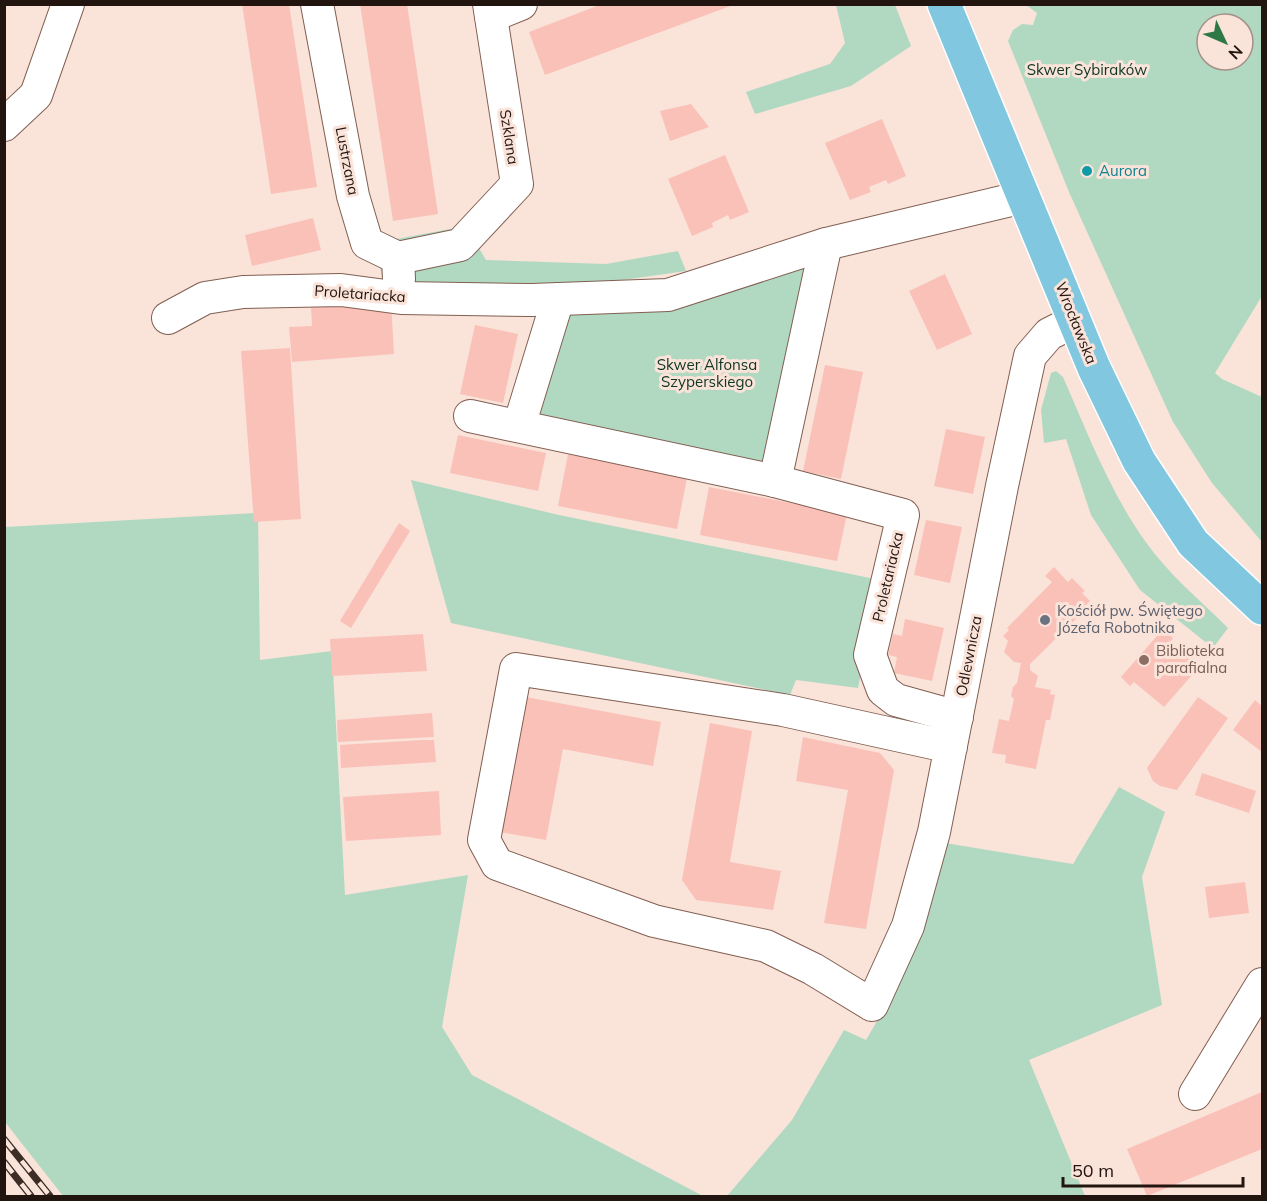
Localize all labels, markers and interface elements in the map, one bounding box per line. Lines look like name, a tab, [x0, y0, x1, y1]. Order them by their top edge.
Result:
north arrow	[1195, 12, 1255, 72]
text: N	[1224, 41, 1247, 64]
park label: Skwer Sybiraków	[1027, 60, 1147, 79]
street label: Szklana	[496, 108, 523, 166]
street label: Lustrzana	[332, 125, 363, 197]
place label: Aurora	[1099, 161, 1147, 180]
marker: Aurora	[1080, 164, 1094, 178]
street label: Wrocławska	[1051, 279, 1102, 367]
street label: Proletariacka	[314, 281, 406, 306]
park label: Skwer Alfonsa Szyperskiego	[657, 355, 757, 391]
street label: Proletariacka	[868, 530, 907, 624]
place label: Kościół pw. Świętego Józefa Robotnika	[1057, 601, 1203, 637]
marker: Kościół pw. Świętego Józefa Robotnika	[1038, 613, 1052, 627]
street label: Odlewnicza	[951, 614, 986, 698]
place label: Biblioteka parafialna	[1156, 641, 1227, 677]
marker: Biblioteka parafialna	[1137, 653, 1151, 667]
scale bar	[1063, 1150, 1243, 1188]
text: 50 m	[1072, 1159, 1114, 1182]

